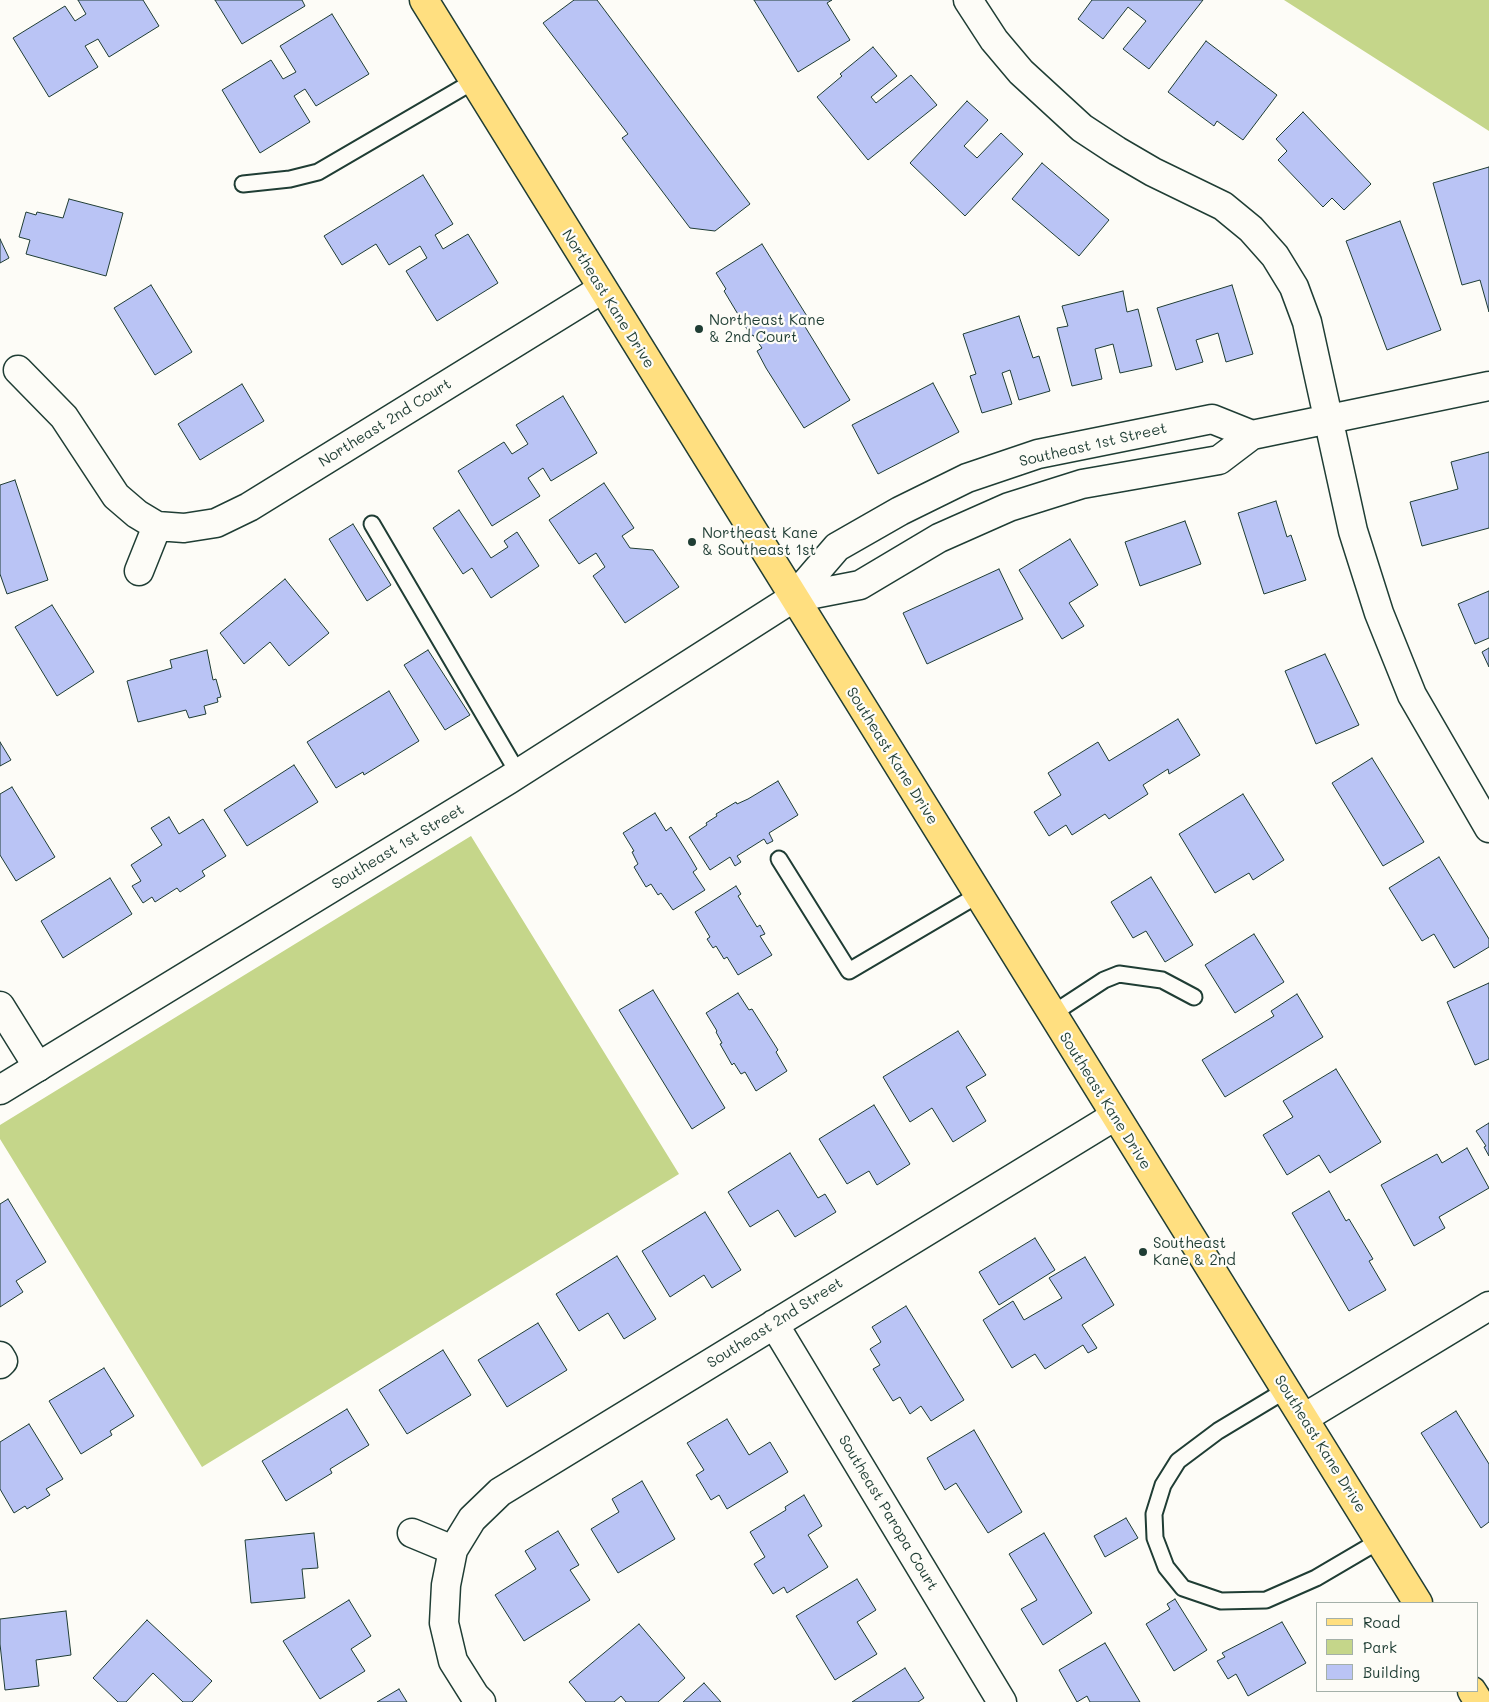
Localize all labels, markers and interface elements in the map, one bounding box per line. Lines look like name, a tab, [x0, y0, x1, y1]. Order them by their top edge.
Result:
street label: Northeast Kane Drive	[558, 226, 658, 372]
place label: Northeast Kane & 2nd Court	[709, 311, 825, 346]
marker: Northeast Kane & 2nd Court	[693, 323, 705, 335]
street label: Northeast 2nd Court	[315, 375, 455, 471]
street label: Southeast 1st Street	[1017, 419, 1169, 471]
place label: Northeast Kane & Southeast 1st	[702, 524, 818, 559]
marker: Northeast Kane & Southeast 1st	[686, 536, 698, 548]
street label: Southeast Kane Drive	[842, 684, 942, 828]
street label: Southeast 1st Street	[329, 800, 467, 894]
street label: Southeast Kane Drive	[1055, 1029, 1155, 1173]
place label: Southeast Kane & 2nd	[1153, 1234, 1236, 1269]
marker: Southeast Kane & 2nd	[1137, 1246, 1149, 1258]
street label: Southeast 2nd Street	[704, 1274, 846, 1372]
street label: Southeast Kane Drive	[1270, 1372, 1370, 1516]
street label: Southeast Paropa Court	[834, 1432, 942, 1594]
legend	[1316, 1602, 1479, 1692]
text: Road	[1363, 1612, 1400, 1632]
text: Park	[1363, 1637, 1397, 1657]
text: Building	[1363, 1662, 1420, 1682]

